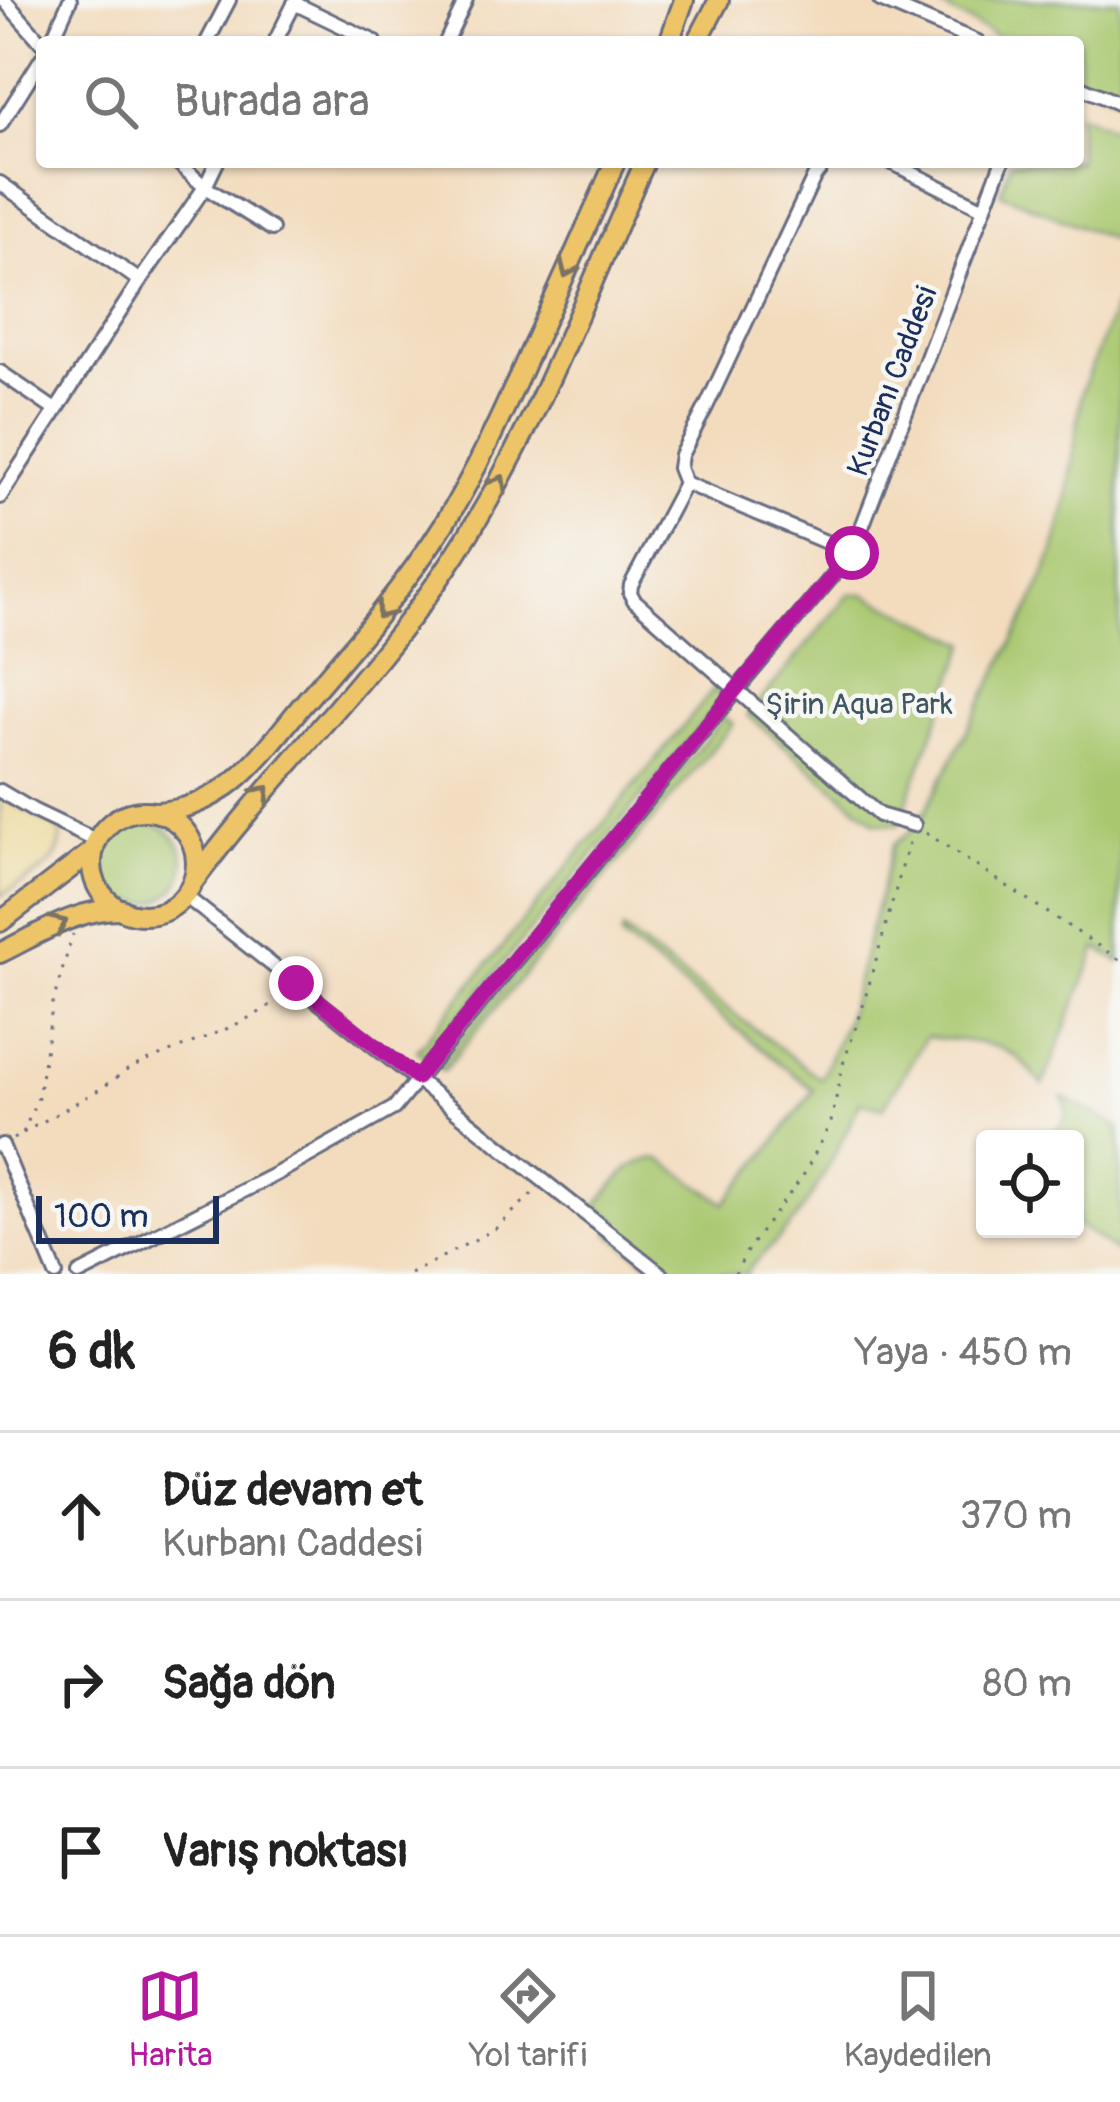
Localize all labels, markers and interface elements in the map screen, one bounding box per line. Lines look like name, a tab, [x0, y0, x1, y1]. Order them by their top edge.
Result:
search box	[36, 36, 1084, 168]
icon: search	[78, 69, 144, 135]
text: Burada ara	[174, 74, 370, 130]
one-way arrow	[558, 257, 582, 278]
street label: Kurbanı Caddesi	[839, 281, 946, 481]
one-way arrow	[484, 474, 507, 496]
route start	[825, 526, 879, 580]
one-way arrow	[376, 597, 397, 619]
park label: Şirin Aqua Park	[765, 686, 953, 723]
one-way arrow	[249, 785, 270, 807]
one-way arrow	[47, 915, 68, 939]
route end	[269, 956, 323, 1010]
map controls	[976, 1130, 1084, 1238]
button: locate	[976, 1130, 1084, 1238]
scale bar	[36, 1190, 219, 1243]
text: 100 m	[54, 1196, 148, 1237]
text: 6 dk	[48, 1320, 135, 1384]
text: Yaya · 450 m	[855, 1328, 1072, 1377]
text: Düz devam et	[162, 1463, 423, 1519]
icon: ahead	[48, 1483, 114, 1549]
text: 370 m	[960, 1491, 1072, 1540]
text: Kurbanı Caddesi	[162, 1519, 423, 1568]
icon: right	[48, 1651, 114, 1717]
text: Sağa dön	[162, 1656, 336, 1712]
text: 80 m	[983, 1659, 1072, 1708]
icon: arrive	[48, 1819, 114, 1885]
text: Varış noktası	[162, 1824, 409, 1880]
tab: Harita	[128, 1963, 213, 2076]
tab: Yol tarifi	[469, 1963, 587, 2076]
tab: Kaydedilen	[844, 1963, 992, 2076]

